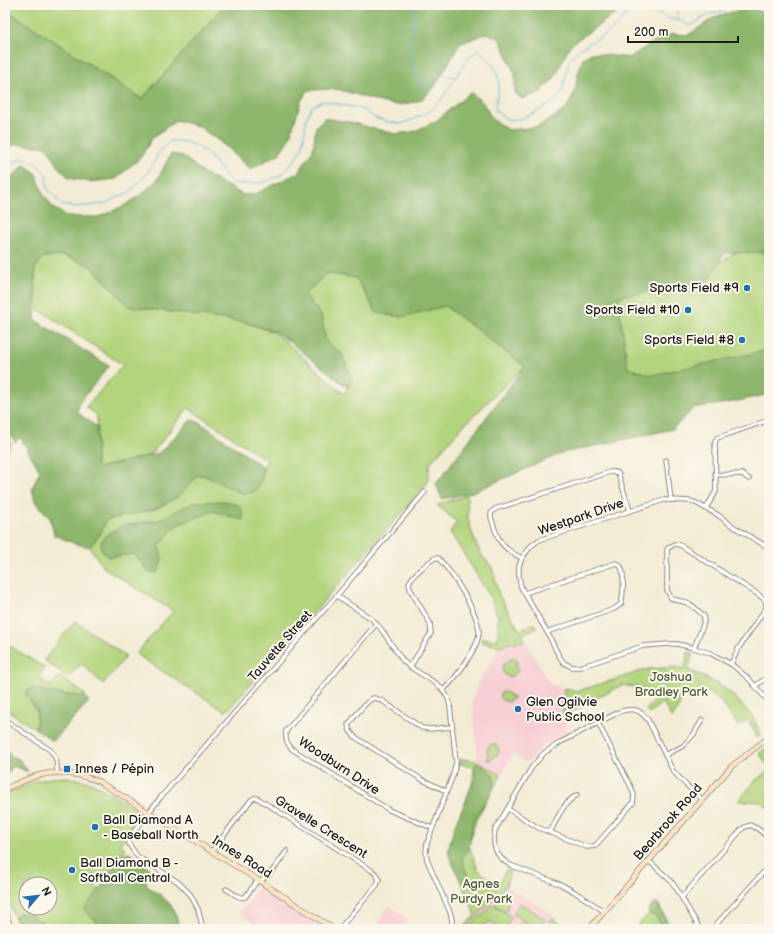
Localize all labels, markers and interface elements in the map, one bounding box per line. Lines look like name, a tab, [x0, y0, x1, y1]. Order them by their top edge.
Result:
scale bar	[628, 18, 738, 44]
text: 200 m	[634, 25, 668, 40]
place label: Sports Field #9	[649, 280, 739, 296]
marker: Sports Field #9	[742, 283, 752, 293]
place label: Sports Field #10	[585, 302, 680, 318]
marker: Sports Field #10	[683, 305, 693, 315]
place label: Sports Field #8	[644, 332, 734, 348]
marker: Sports Field #8	[737, 335, 747, 345]
street label: Westpark Drive	[536, 495, 626, 539]
street label: Tauvette Street	[245, 607, 315, 685]
park label: Joshua Bradley Park	[634, 669, 708, 700]
place label: Glen Ogilvie Public School	[526, 694, 605, 725]
marker: Glen Ogilvie Public School	[513, 704, 523, 714]
street label: Woodburn Drive	[295, 734, 383, 798]
place label: Innes / Pépin	[75, 761, 154, 777]
marker: Innes / Pépin	[62, 764, 72, 774]
street label: Bearbrook Road	[630, 780, 706, 864]
street label: Gravelle Crescent	[272, 792, 370, 862]
place label: Ball Diamond A - Baseball North	[103, 812, 198, 843]
marker: Ball Diamond A - Baseball North	[90, 822, 100, 832]
street label: Innes Road	[209, 832, 275, 882]
place label: Ball Diamond B - Softball Central	[80, 855, 179, 886]
marker: Ball Diamond B - Softball Central	[67, 865, 77, 875]
north arrow	[18, 876, 58, 916]
park label: Agnes Purdy Park	[450, 876, 513, 907]
text: N	[39, 885, 54, 898]

